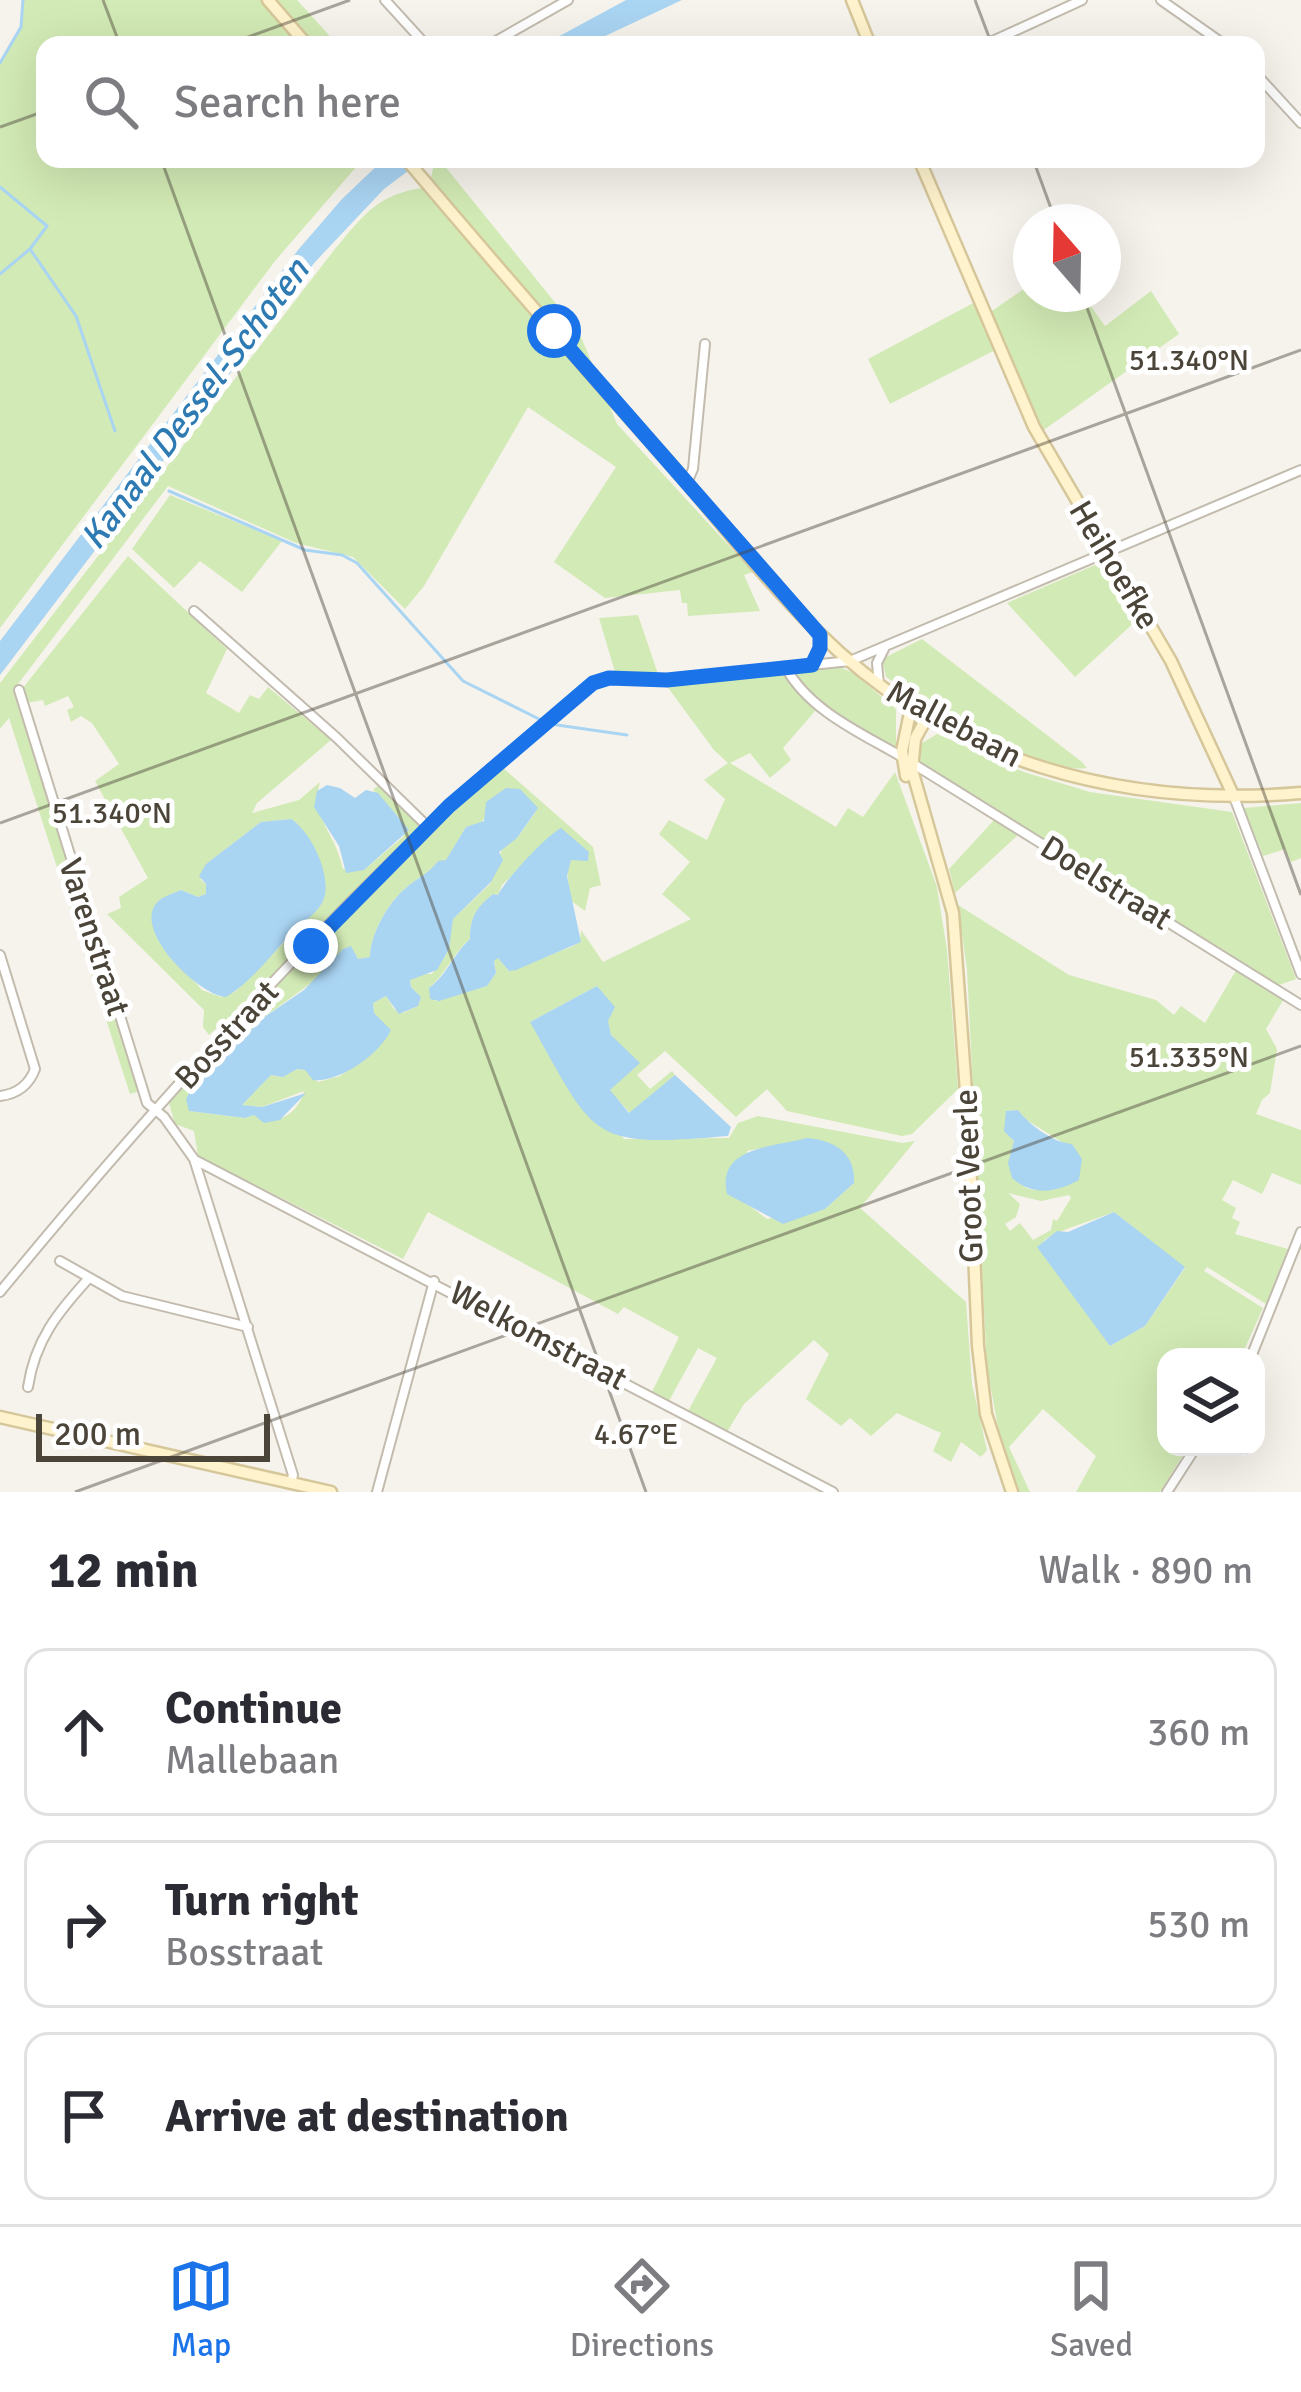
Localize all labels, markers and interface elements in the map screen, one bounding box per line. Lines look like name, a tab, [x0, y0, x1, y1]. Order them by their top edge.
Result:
search box	[36, 36, 1265, 168]
icon: search	[78, 69, 144, 135]
text: Search here	[174, 75, 401, 130]
north arrow	[1013, 204, 1121, 312]
water label: Kanaal Dessel-Schoten	[71, 248, 320, 558]
route start	[527, 304, 581, 358]
text: 51.340°N	[1129, 342, 1249, 379]
street label: Heihoefke	[1060, 493, 1168, 637]
street label: Mallebaan	[879, 671, 1029, 777]
text: 51.340°N	[52, 795, 172, 832]
street label: Doelstraat	[1033, 827, 1179, 939]
street label: Varenstraat	[49, 853, 139, 1021]
route end	[284, 919, 338, 973]
street label: Bosstraat	[166, 972, 288, 1098]
text: 51.335°N	[1129, 1039, 1249, 1076]
street label: Groot Veerle	[945, 1088, 993, 1264]
street label: Welkomstraat	[442, 1272, 634, 1400]
map controls	[1157, 1348, 1265, 1456]
button: layers	[1157, 1348, 1265, 1456]
scale bar	[36, 1408, 270, 1461]
text: 200 m	[54, 1414, 141, 1455]
text: 4.67°E	[594, 1416, 678, 1453]
text: 12 min	[48, 1539, 199, 1602]
text: Walk · 890 m	[1039, 1546, 1253, 1594]
text: Continue	[165, 1681, 342, 1736]
icon: ahead	[51, 1699, 117, 1765]
text: 360 m	[1147, 1708, 1250, 1756]
text: Mallebaan	[165, 1736, 339, 1784]
text: Turn right	[165, 1873, 359, 1928]
icon: right	[51, 1891, 117, 1957]
text: 530 m	[1147, 1900, 1250, 1948]
text: Bosstraat	[165, 1928, 324, 1976]
icon: arrive	[51, 2083, 117, 2149]
text: Arrive at destination	[165, 2089, 569, 2144]
tab: Map	[168, 2253, 234, 2366]
tab: Directions	[570, 2253, 714, 2366]
tab: Saved	[1050, 2253, 1133, 2366]

